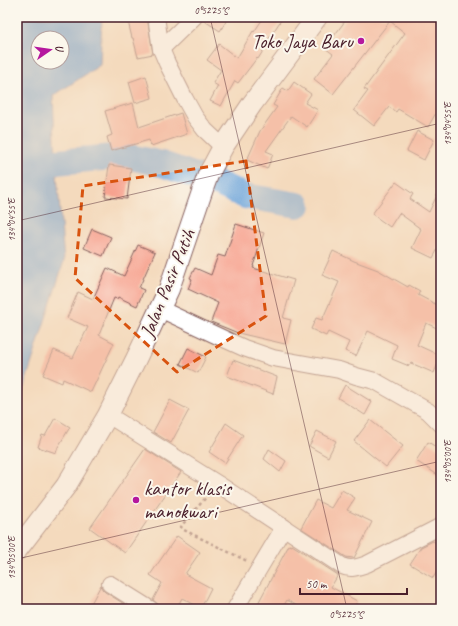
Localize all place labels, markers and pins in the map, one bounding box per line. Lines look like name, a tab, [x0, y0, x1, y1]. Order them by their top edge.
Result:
place label: Toko Jaya Baru	[252, 29, 355, 54]
marker: Toko Jaya Baru	[356, 36, 366, 46]
place label: kantor klasis manokwari	[144, 476, 233, 524]
marker: kantor klasis manokwari	[131, 495, 141, 505]

